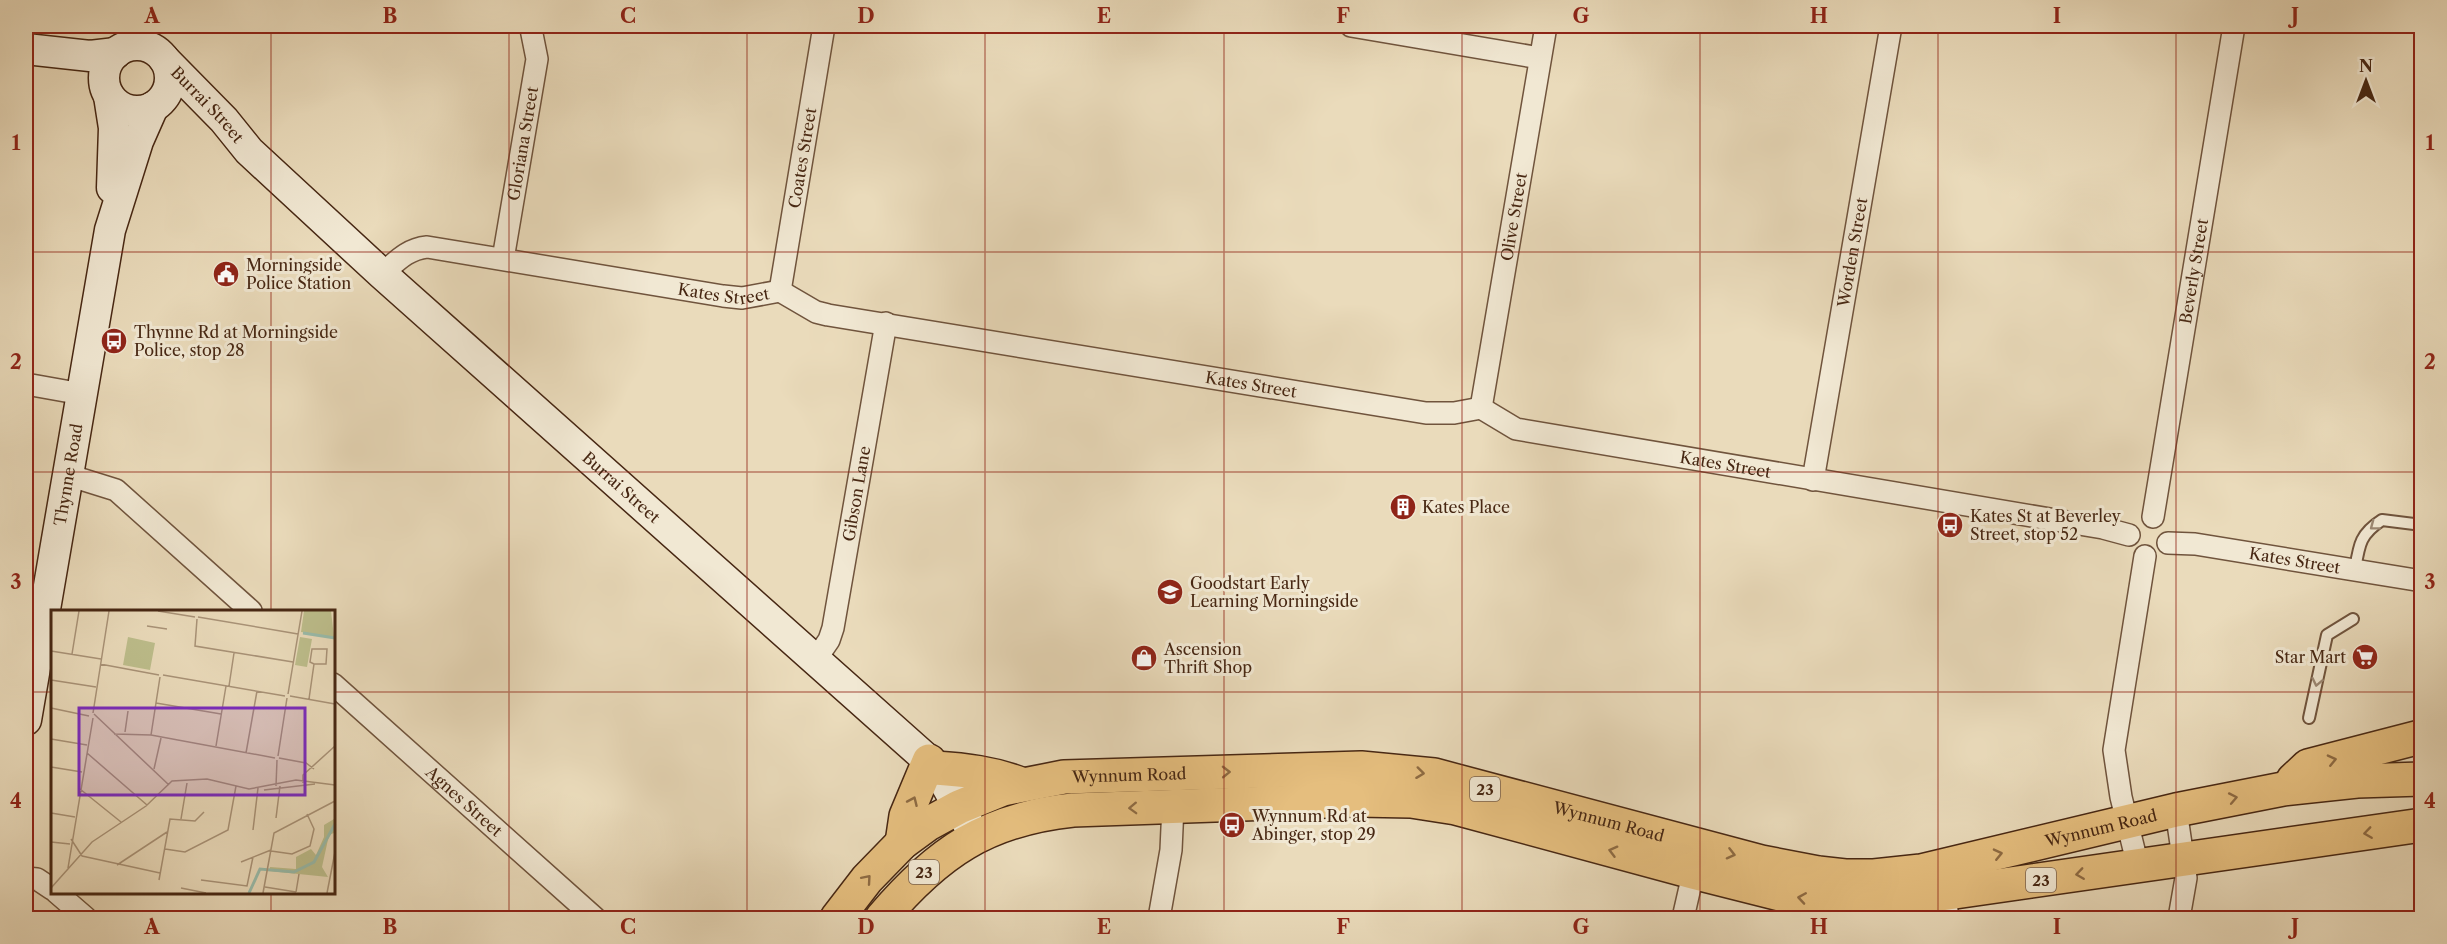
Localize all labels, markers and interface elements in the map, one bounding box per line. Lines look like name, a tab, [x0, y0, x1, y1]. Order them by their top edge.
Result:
text: A	[143, 4, 160, 28]
text: B	[383, 4, 398, 28]
text: C	[620, 4, 636, 28]
text: D	[857, 4, 875, 28]
text: E	[1097, 4, 1111, 28]
text: F	[1336, 4, 1350, 28]
text: G	[1573, 4, 1590, 28]
text: H	[1810, 4, 1828, 28]
text: I	[2053, 4, 2061, 28]
text: J	[2287, 4, 2299, 28]
north arrow	[2336, 51, 2396, 111]
text: N	[2359, 56, 2373, 76]
street label: Burrai Street	[167, 62, 248, 147]
street label: Gloriana Street	[503, 85, 542, 202]
street label: Coates Street	[784, 106, 820, 210]
text: 1	[12, 131, 21, 155]
text: 1	[2426, 131, 2435, 155]
street label: Olive Street	[1496, 171, 1531, 263]
street label: Worden Street	[1833, 196, 1871, 310]
street label: Beverly Street	[2175, 217, 2212, 325]
place label: Morningside Police Station	[246, 255, 351, 293]
public building icon: Morningside Police Station	[211, 259, 241, 289]
street label: Kates Street	[676, 279, 771, 308]
place label: Thynne Rd at Morningside Police, stop 28	[134, 322, 338, 360]
bus stop icon: Thynne Rd at Morningside Police, stop 28	[99, 326, 129, 356]
text: 2	[10, 350, 22, 374]
text: 2	[2424, 350, 2436, 374]
street label: Kates Street	[1204, 367, 1298, 402]
street label: Thynne Road	[49, 422, 87, 527]
street label: Gibson Lane	[838, 444, 874, 543]
street label: Burrai Street	[578, 447, 665, 527]
street label: Kates Street	[1678, 447, 1773, 482]
building icon: Kates Place	[1388, 492, 1418, 522]
place label: Kates Place	[1422, 497, 1510, 517]
place label: Kates St at Beverley Street, stop 52	[1970, 506, 2122, 544]
bus stop icon: Kates St at Beverley Street, stop 52	[1935, 510, 1965, 540]
one-way arrow	[2370, 519, 2381, 530]
street label: Kates Street	[2248, 543, 2342, 578]
text: 3	[10, 570, 22, 594]
text: 3	[2424, 570, 2436, 594]
place label: Goodstart Early Learning Morningside	[1190, 573, 1358, 611]
school or university icon: Goodstart Early Learning Morningside	[1155, 577, 1185, 607]
inset map	[51, 610, 334, 893]
place label: Ascension Thrift Shop	[1163, 639, 1252, 677]
supermarket icon: Star Mart	[2350, 642, 2380, 672]
shop icon: Ascension Thrift Shop	[1129, 643, 1159, 673]
place label: Star Mart	[2275, 647, 2346, 667]
one-way arrow	[2311, 677, 2324, 687]
one-way arrow	[2327, 755, 2337, 768]
street label: Agnes Street	[421, 761, 507, 841]
street label: Wynnum Road	[1071, 763, 1187, 787]
one-way arrow	[1221, 766, 1230, 778]
one-way arrow	[1416, 767, 1425, 779]
road number: 23	[1470, 777, 1500, 801]
text: 4	[10, 789, 22, 813]
text: 4	[2424, 789, 2436, 813]
one-way arrow	[2227, 792, 2237, 805]
one-way arrow	[905, 797, 917, 808]
street label: Wynnum Road	[1550, 797, 1667, 846]
one-way arrow	[1129, 801, 1138, 814]
street label: Wynnum Road	[2042, 805, 2159, 851]
place label: Wynnum Rd at Abinger, stop 29	[1251, 806, 1376, 844]
bus stop icon: Wynnum Rd at Abinger, stop 29	[1217, 810, 1247, 840]
one-way arrow	[2363, 826, 2373, 838]
one-way arrow	[1608, 845, 1618, 858]
one-way arrow	[1726, 846, 1736, 859]
one-way arrow	[1993, 848, 2003, 861]
road number: 23	[909, 860, 939, 884]
road number: 23	[2026, 868, 2056, 892]
one-way arrow	[2075, 868, 2084, 880]
one-way arrow	[860, 875, 871, 886]
one-way arrow	[1798, 892, 1807, 904]
text: A	[143, 915, 160, 939]
text: B	[383, 915, 398, 939]
text: C	[620, 915, 636, 939]
text: D	[857, 915, 875, 939]
text: E	[1097, 915, 1111, 939]
text: F	[1336, 915, 1350, 939]
text: G	[1573, 915, 1590, 939]
text: H	[1810, 915, 1828, 939]
text: I	[2053, 915, 2061, 939]
text: J	[2287, 915, 2299, 939]

